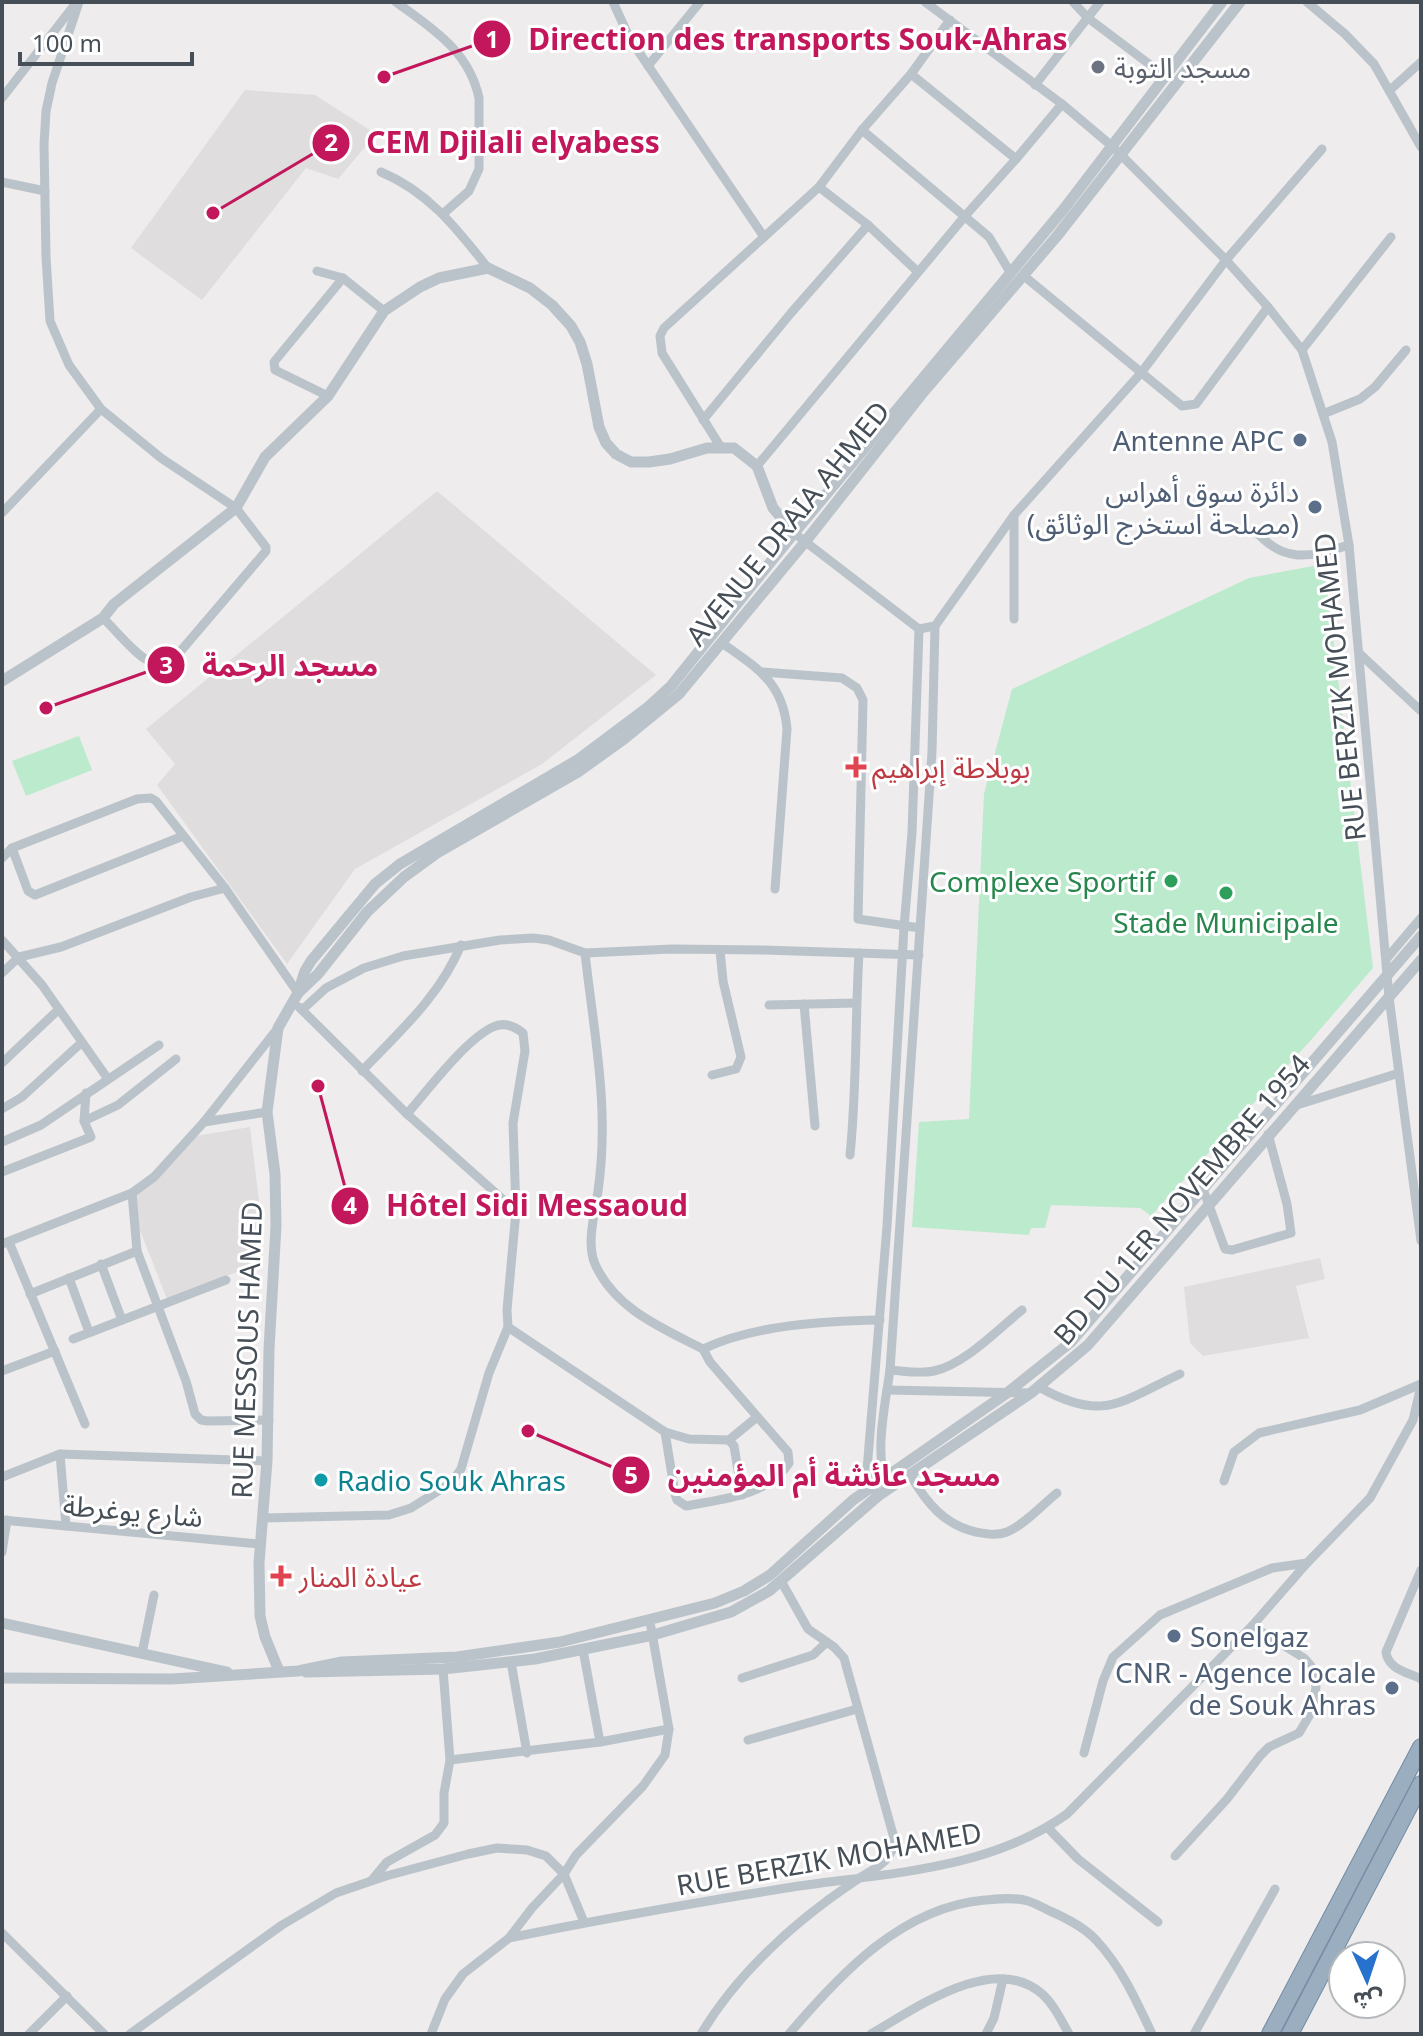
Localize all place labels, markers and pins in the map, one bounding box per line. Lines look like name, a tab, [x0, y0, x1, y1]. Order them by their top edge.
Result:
callout: Direction des transports Souk-Ahras	[472, 12, 1083, 66]
place label: مسجد التوبة	[1114, 48, 1251, 86]
marker: مسجد التوبة	[1089, 58, 1107, 76]
callout: CEM Djilali elyabess	[311, 116, 676, 170]
place label: Antenne APC	[1113, 421, 1284, 459]
marker: Antenne APC	[1291, 431, 1309, 449]
place label: دائرة سوق أهراس (مصلحة استخرج الوثائق)	[1027, 472, 1299, 545]
marker: دائرة سوق أهراس (مصلحة استخرج الوثائق)	[1306, 498, 1324, 516]
callout: مسجد الرحمة	[146, 638, 394, 692]
place label: بوبلاطة إبراهيم	[872, 748, 1030, 790]
marker: بوبلاطة إبراهيم	[847, 758, 865, 776]
place label: Complexe Sportif	[929, 862, 1156, 900]
marker: Complexe Sportif	[1162, 872, 1180, 890]
marker: Stade Municipale	[1217, 884, 1235, 902]
place label: Stade Municipale	[1113, 903, 1339, 941]
callout: Hôtel Sidi Messaoud	[330, 1179, 704, 1233]
callout: مسجد عائشة أم المؤمنين	[611, 1448, 1016, 1502]
place label: Radio Souk Ahras	[337, 1461, 566, 1499]
marker: Radio Souk Ahras	[312, 1471, 330, 1489]
place label: عيادة المنار	[298, 1557, 422, 1595]
marker: عيادة المنار	[270, 1565, 292, 1587]
place label: Sonelgaz	[1190, 1617, 1309, 1655]
marker: Sonelgaz	[1165, 1627, 1183, 1645]
place label: CNR - Agence locale de Souk Ahras	[1115, 1653, 1376, 1723]
marker: CNR - Agence locale de Souk Ahras	[1383, 1679, 1401, 1697]

